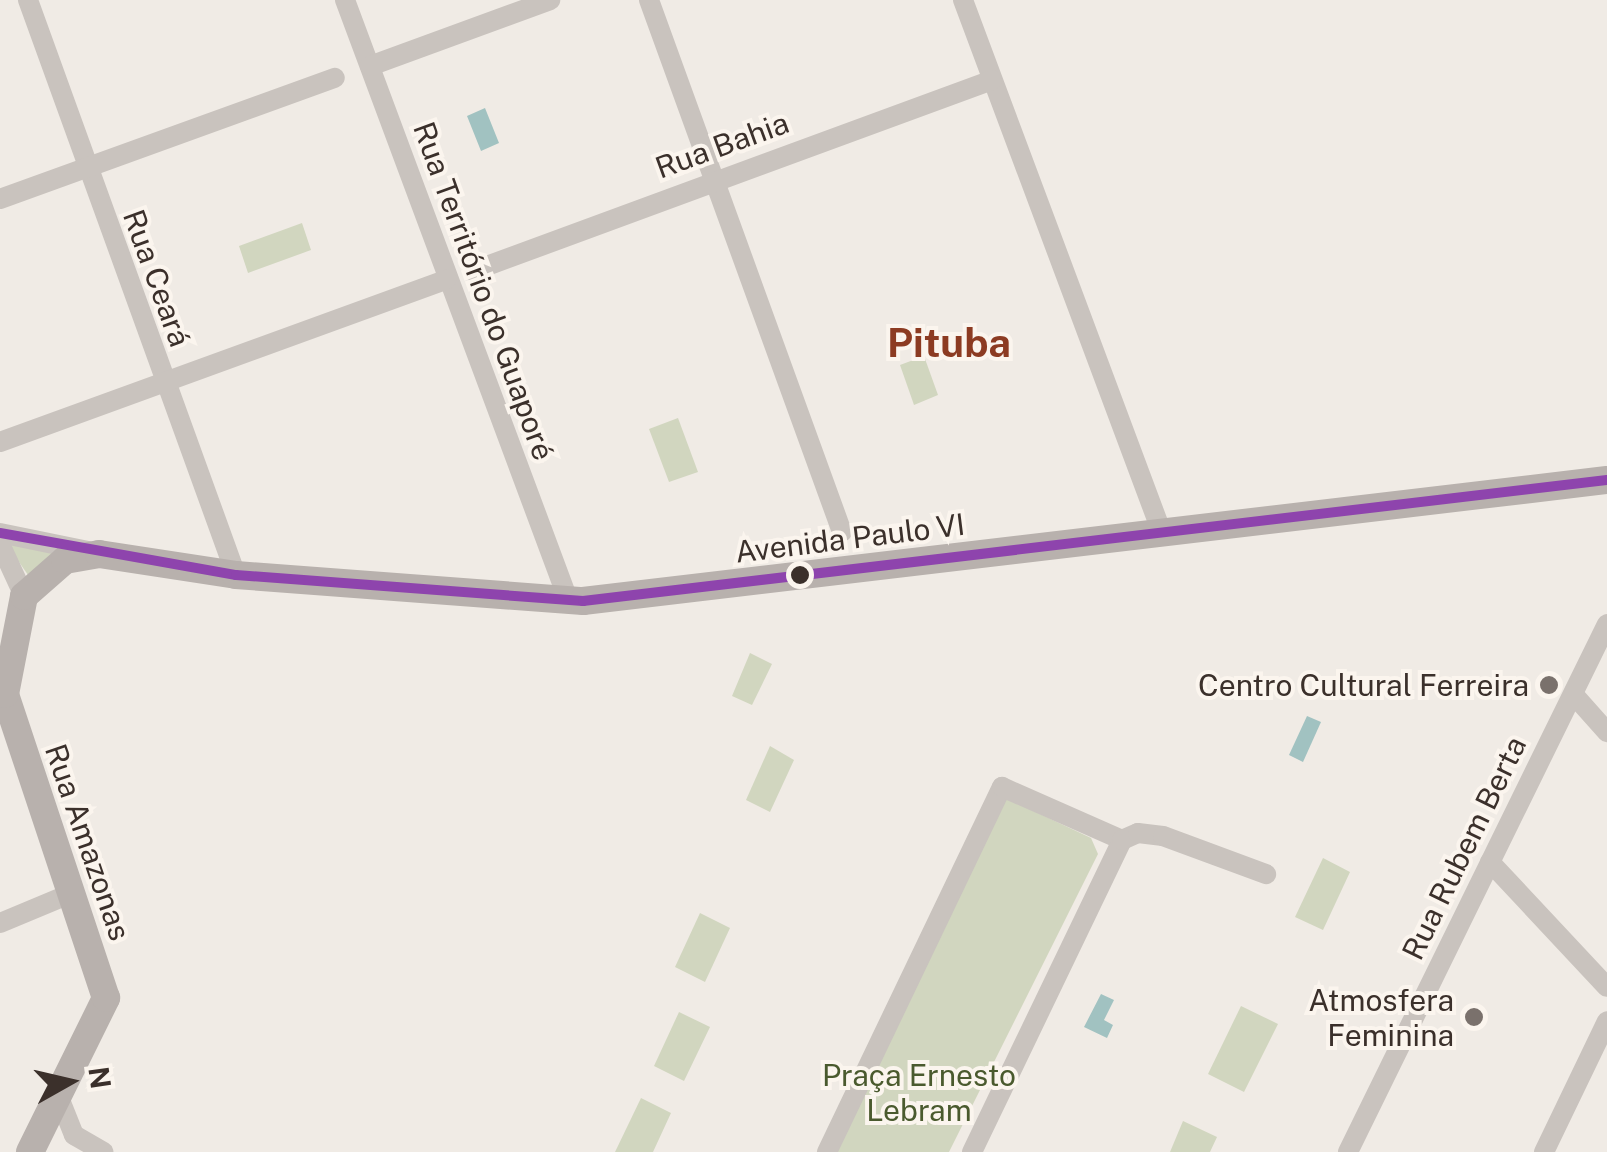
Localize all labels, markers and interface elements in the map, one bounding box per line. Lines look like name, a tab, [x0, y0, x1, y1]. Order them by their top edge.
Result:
street label: Rua Bahia	[650, 104, 794, 186]
street label: Rua Território do Guaporé	[406, 117, 562, 465]
street label: Rua Ceará	[116, 205, 198, 351]
district label: Pituba	[887, 319, 1011, 367]
street label: Avenida Paulo VI	[733, 506, 967, 570]
unlabelled marker	[790, 565, 810, 585]
place label: Centro Cultural Ferreira	[1198, 667, 1529, 703]
marker: Centro Cultural Ferreira	[1538, 674, 1560, 696]
street label: Rua Rubem Berta	[1394, 731, 1534, 965]
street label: Rua Amazonas	[38, 739, 138, 945]
place label: Atmosfera Feminina	[1308, 982, 1454, 1052]
marker: Atmosfera Feminina	[1463, 1006, 1485, 1028]
north arrow	[20, 1032, 120, 1132]
park label: Praça Ernesto Lebram	[822, 1057, 1016, 1128]
text: N	[82, 1065, 118, 1091]

